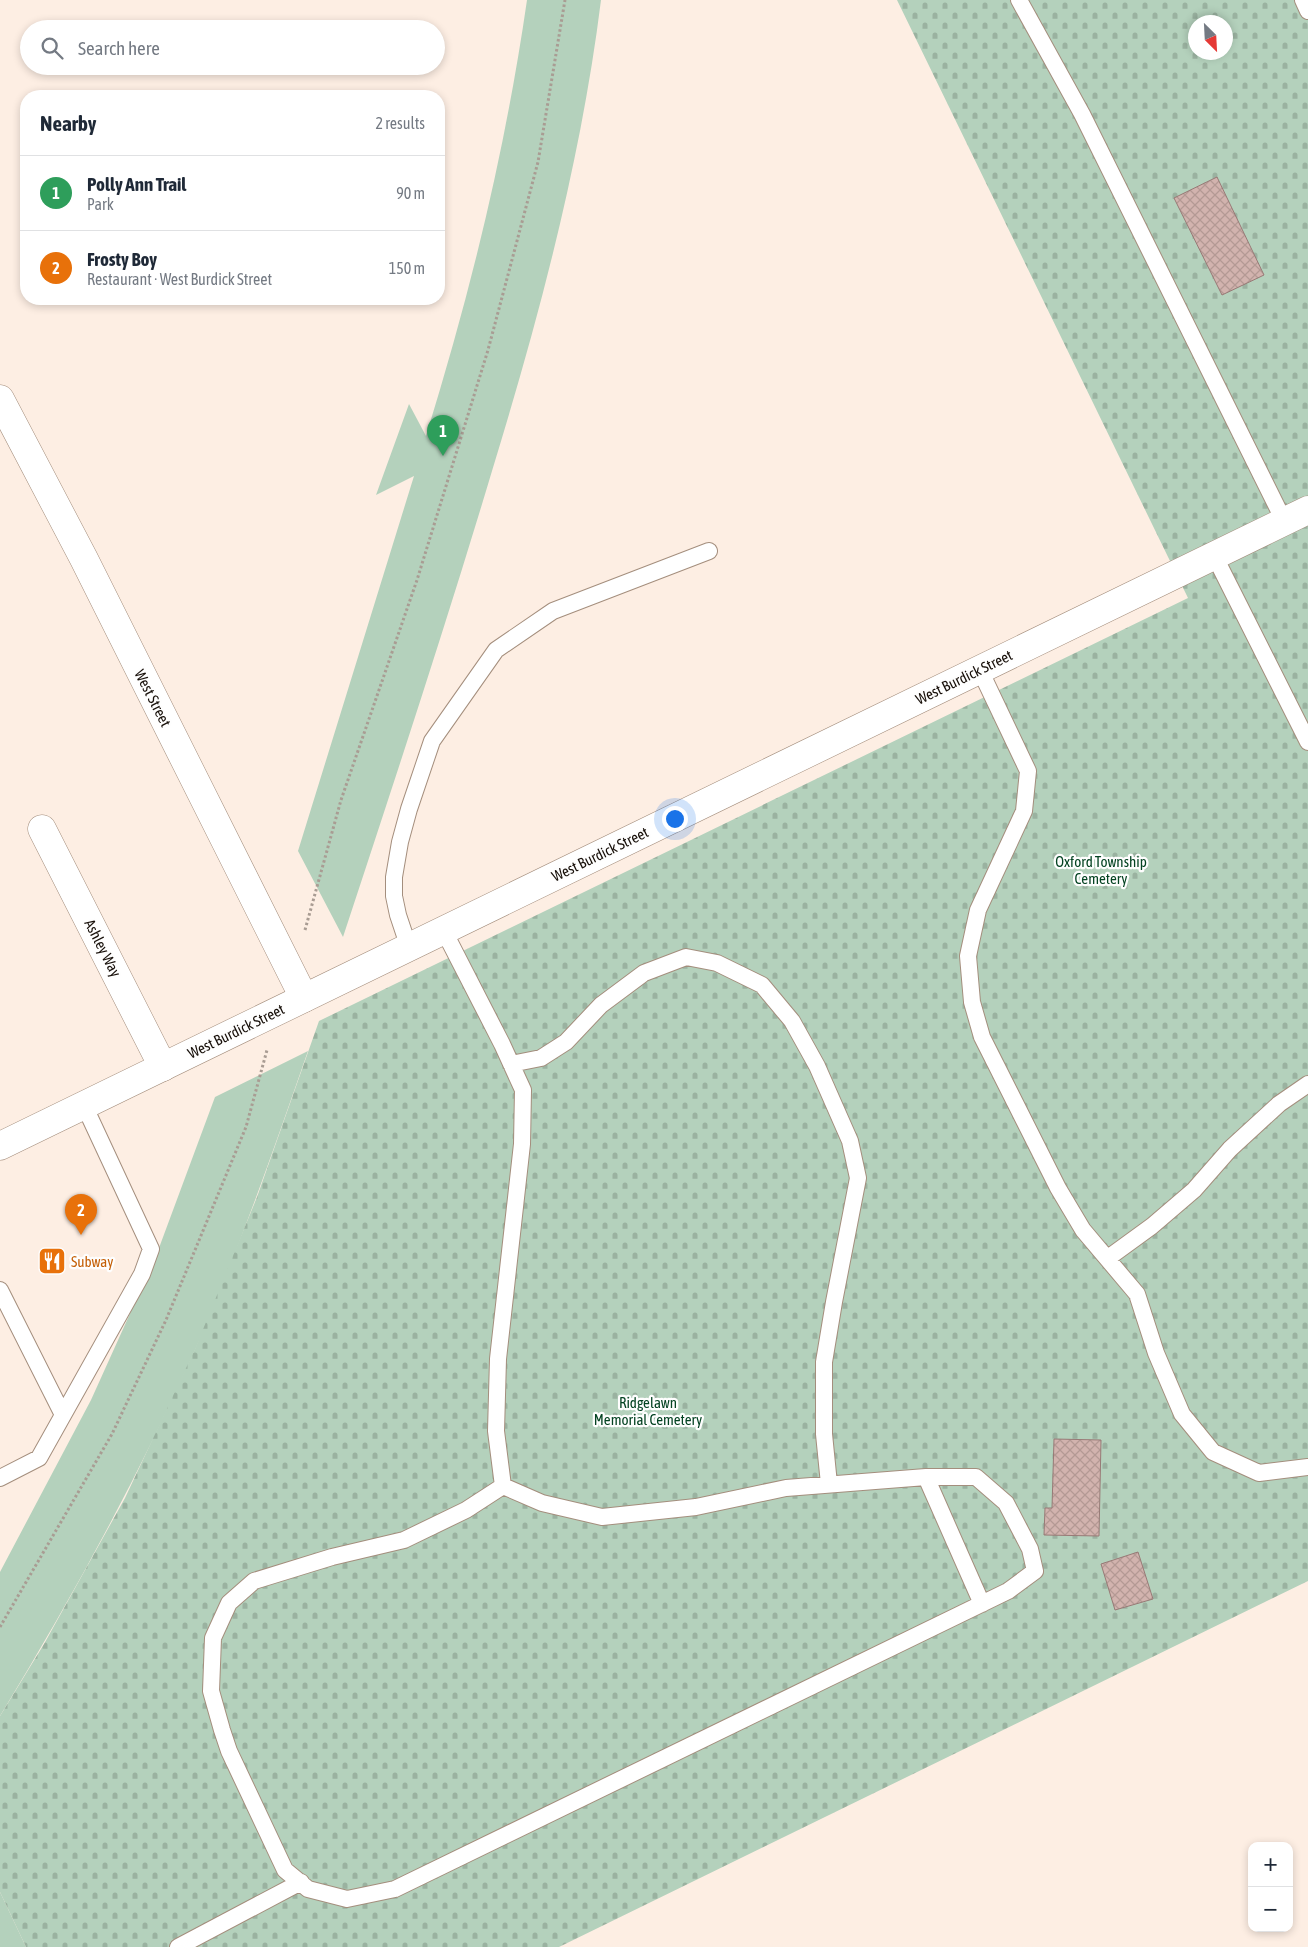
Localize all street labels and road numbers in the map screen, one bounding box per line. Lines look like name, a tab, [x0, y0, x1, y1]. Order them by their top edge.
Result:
street label: West Burdick Street	[913, 646, 1015, 708]
street label: West Street	[131, 667, 175, 729]
street label: West Burdick Street	[549, 823, 651, 885]
street label: Ashley Way	[81, 916, 125, 980]
street label: West Burdick Street	[185, 1000, 287, 1062]

